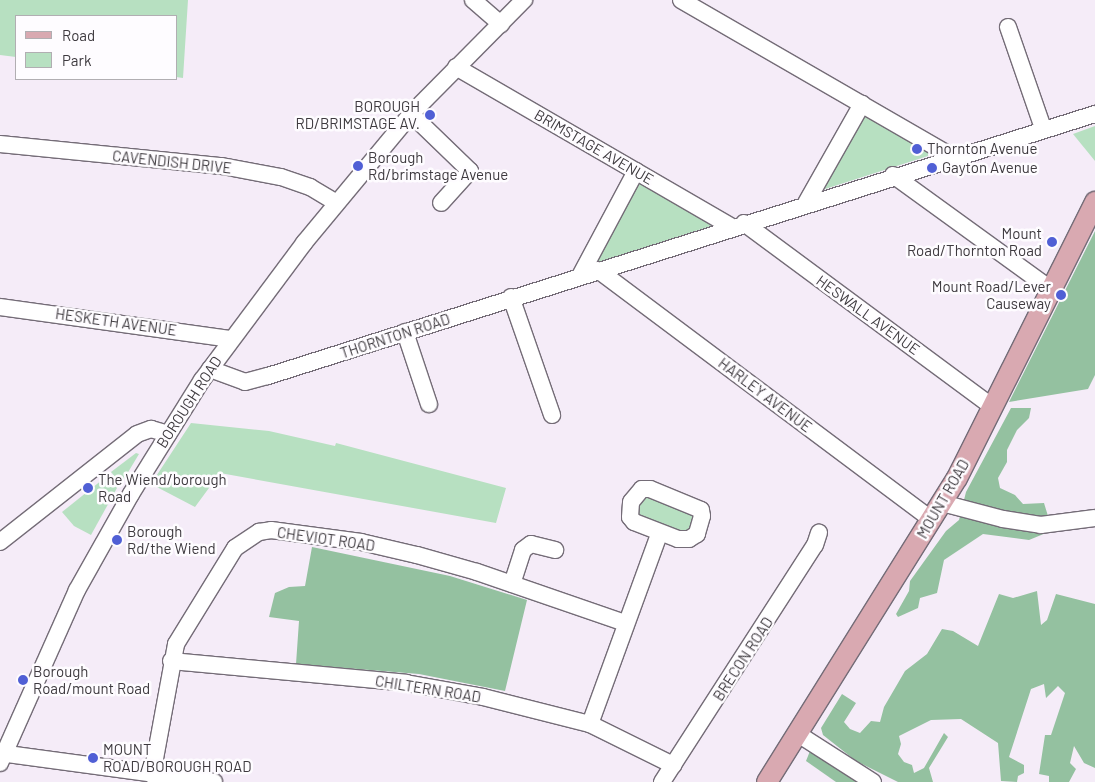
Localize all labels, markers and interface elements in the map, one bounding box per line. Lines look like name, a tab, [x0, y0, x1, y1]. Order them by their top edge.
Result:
legend	[15, 15, 178, 80]
text: Road	[62, 26, 95, 44]
text: Park	[62, 51, 91, 69]
place label: BOROUGH RD/BRIMSTAGE AV.	[296, 97, 420, 132]
street label: BRIMSTAGE AVENUE	[531, 106, 657, 188]
marker: BOROUGH RD/BRIMSTAGE AV.	[424, 109, 436, 121]
place label: Thornton Avenue	[927, 140, 1037, 158]
marker: Thornton Avenue	[911, 143, 923, 155]
street label: CAVENDISH DRIVE	[111, 147, 233, 177]
place label: Borough Rd/brimstage Avenue	[368, 148, 508, 183]
place label: Gayton Avenue	[942, 159, 1038, 177]
marker: Borough Rd/brimstage Avenue	[352, 160, 364, 172]
marker: Gayton Avenue	[926, 162, 938, 174]
place label: Mount Road/Thornton Road	[907, 224, 1042, 259]
marker: Mount Road/Thornton Road	[1046, 236, 1058, 248]
street label: HESWALL AVENUE	[813, 271, 923, 359]
place label: Mount Road/Lever Causeway	[932, 277, 1051, 312]
marker: Mount Road/Lever Causeway	[1055, 289, 1067, 301]
street label: HESKETH AVENUE	[54, 305, 178, 339]
street label: THORNTON ROAD	[338, 310, 452, 362]
street label: BOROUGH ROAD	[153, 353, 225, 451]
street label: HARLEY AVENUE	[715, 354, 815, 436]
street label: MOUNT ROAD	[913, 456, 973, 542]
place label: The Wiend/borough Road	[98, 470, 227, 505]
marker: The Wiend/borough Road	[82, 482, 94, 494]
place label: Borough Rd/the Wiend	[127, 522, 216, 557]
street label: CHEVIOT ROAD	[276, 523, 376, 555]
marker: Borough Rd/the Wiend	[111, 534, 123, 546]
street label: BRECON ROAD	[709, 614, 777, 704]
place label: Borough Road/mount Road	[33, 662, 150, 697]
street label: CHILTERN ROAD	[374, 672, 482, 706]
marker: Borough Road/mount Road	[17, 674, 29, 686]
place label: MOUNT ROAD/BOROUGH ROAD	[103, 740, 251, 775]
marker: MOUNT ROAD/BOROUGH ROAD	[87, 752, 99, 764]

